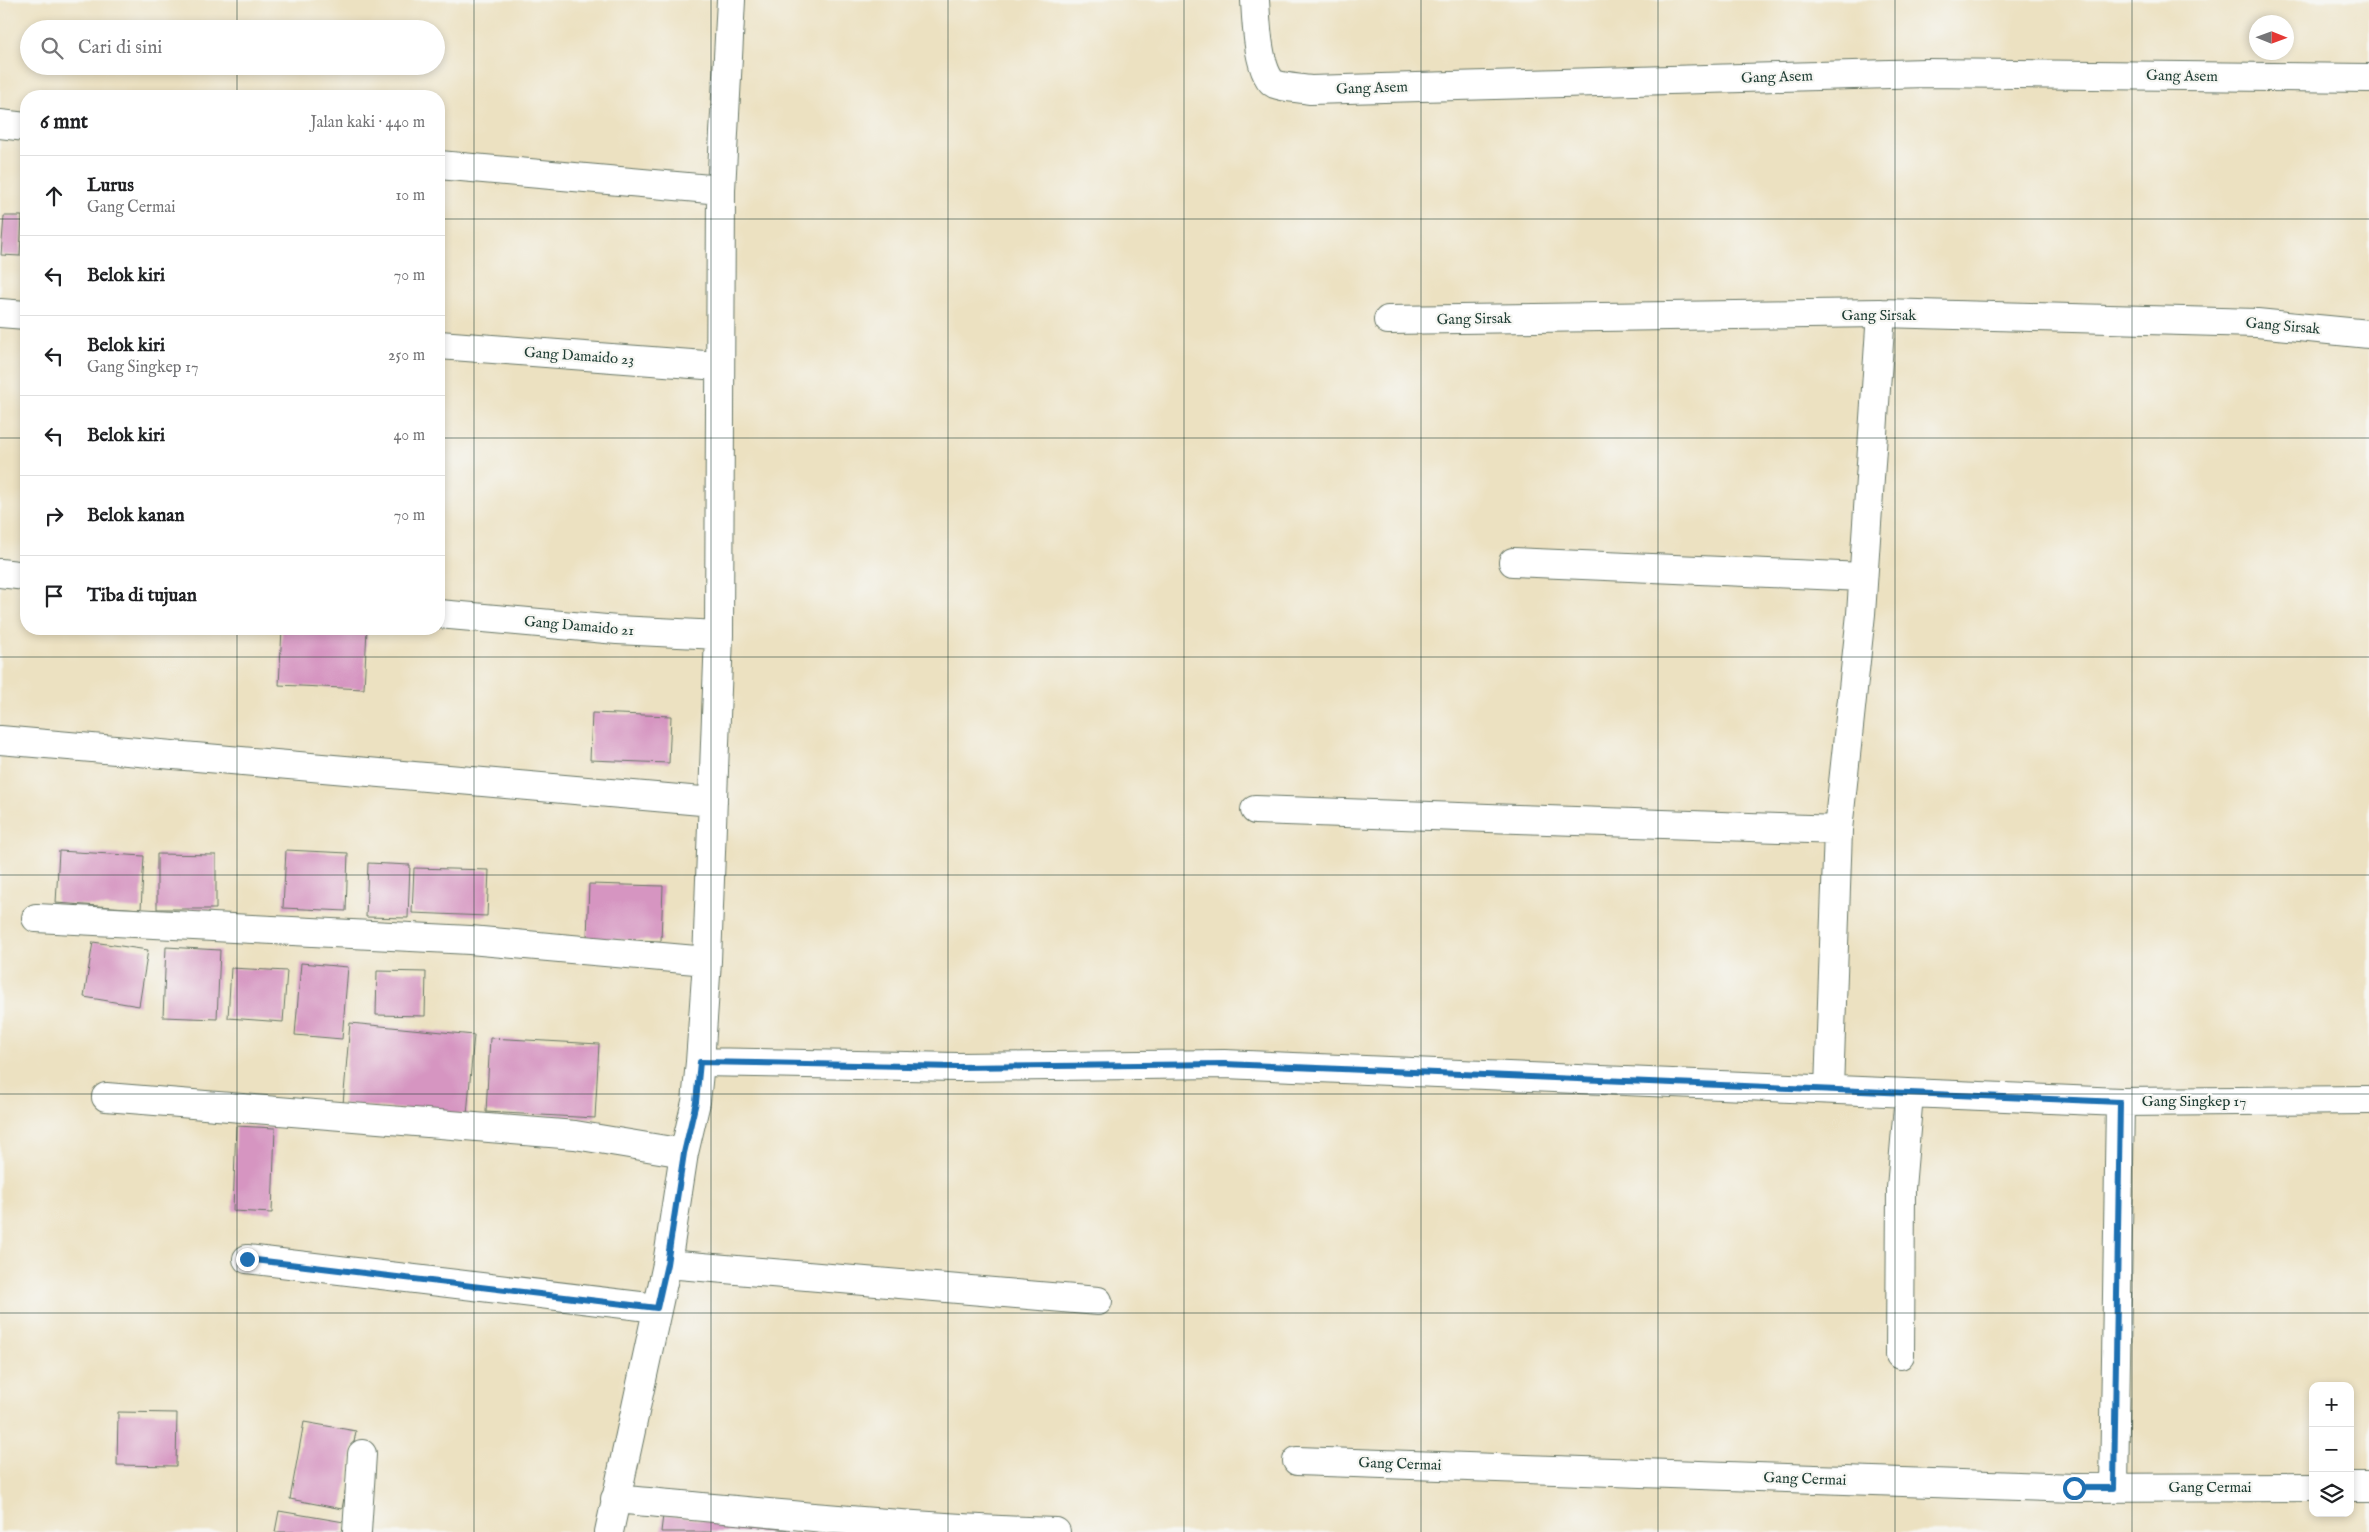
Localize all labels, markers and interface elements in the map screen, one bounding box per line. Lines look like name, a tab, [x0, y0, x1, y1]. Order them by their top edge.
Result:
north arrow	[2249, 15, 2294, 60]
search box	[20, 20, 445, 75]
icon: search	[38, 34, 66, 62]
text: Cari di sini	[78, 36, 162, 60]
street label: Gang Asem	[1741, 66, 1814, 88]
street label: Gang Asem	[2146, 66, 2218, 86]
street label: Gang Asem	[1336, 77, 1409, 99]
text: 6 mnt	[40, 109, 88, 136]
text: Jalan kaki · 440 m	[310, 113, 425, 133]
text: Lurus	[87, 174, 134, 198]
icon: ahead	[40, 182, 68, 210]
text: 10 m	[395, 186, 425, 206]
text: Gang Cermai	[87, 198, 176, 218]
icon: left	[40, 262, 68, 290]
text: Belok kiri	[87, 264, 165, 288]
text: 70 m	[394, 266, 425, 286]
street label: Gang Sirsak	[1842, 306, 1917, 325]
street label: Gang Sirsak	[1436, 309, 1513, 329]
street label: Gang Sirsak	[2245, 313, 2322, 339]
text: Belok kiri	[87, 334, 165, 358]
icon: left	[40, 342, 68, 370]
street label: Gang Damaido 23	[523, 343, 635, 369]
text: 250 m	[388, 346, 425, 366]
text: Gang Singkep 17	[87, 358, 198, 378]
icon: left	[40, 422, 68, 450]
text: Belok kiri	[87, 424, 165, 448]
text: 40 m	[393, 426, 425, 446]
icon: right	[40, 502, 68, 530]
text: Belok kanan	[87, 504, 185, 528]
text: 70 m	[394, 506, 425, 526]
icon: arrive	[40, 582, 68, 610]
text: Tiba di tujuan	[87, 584, 197, 608]
street label: Gang Damaido 21	[523, 612, 635, 640]
street label: Gang Singkep 17	[2142, 1092, 2246, 1111]
route end	[236, 1248, 259, 1271]
map controls	[2309, 1382, 2354, 1517]
button: +	[2309, 1382, 2354, 1427]
button: −	[2309, 1427, 2354, 1472]
street label: Gang Cermai	[1358, 1453, 1442, 1475]
street label: Gang Cermai	[1763, 1468, 1847, 1490]
button: layers	[2309, 1472, 2354, 1517]
route start	[2063, 1477, 2086, 1500]
street label: Gang Cermai	[2168, 1478, 2252, 1497]

